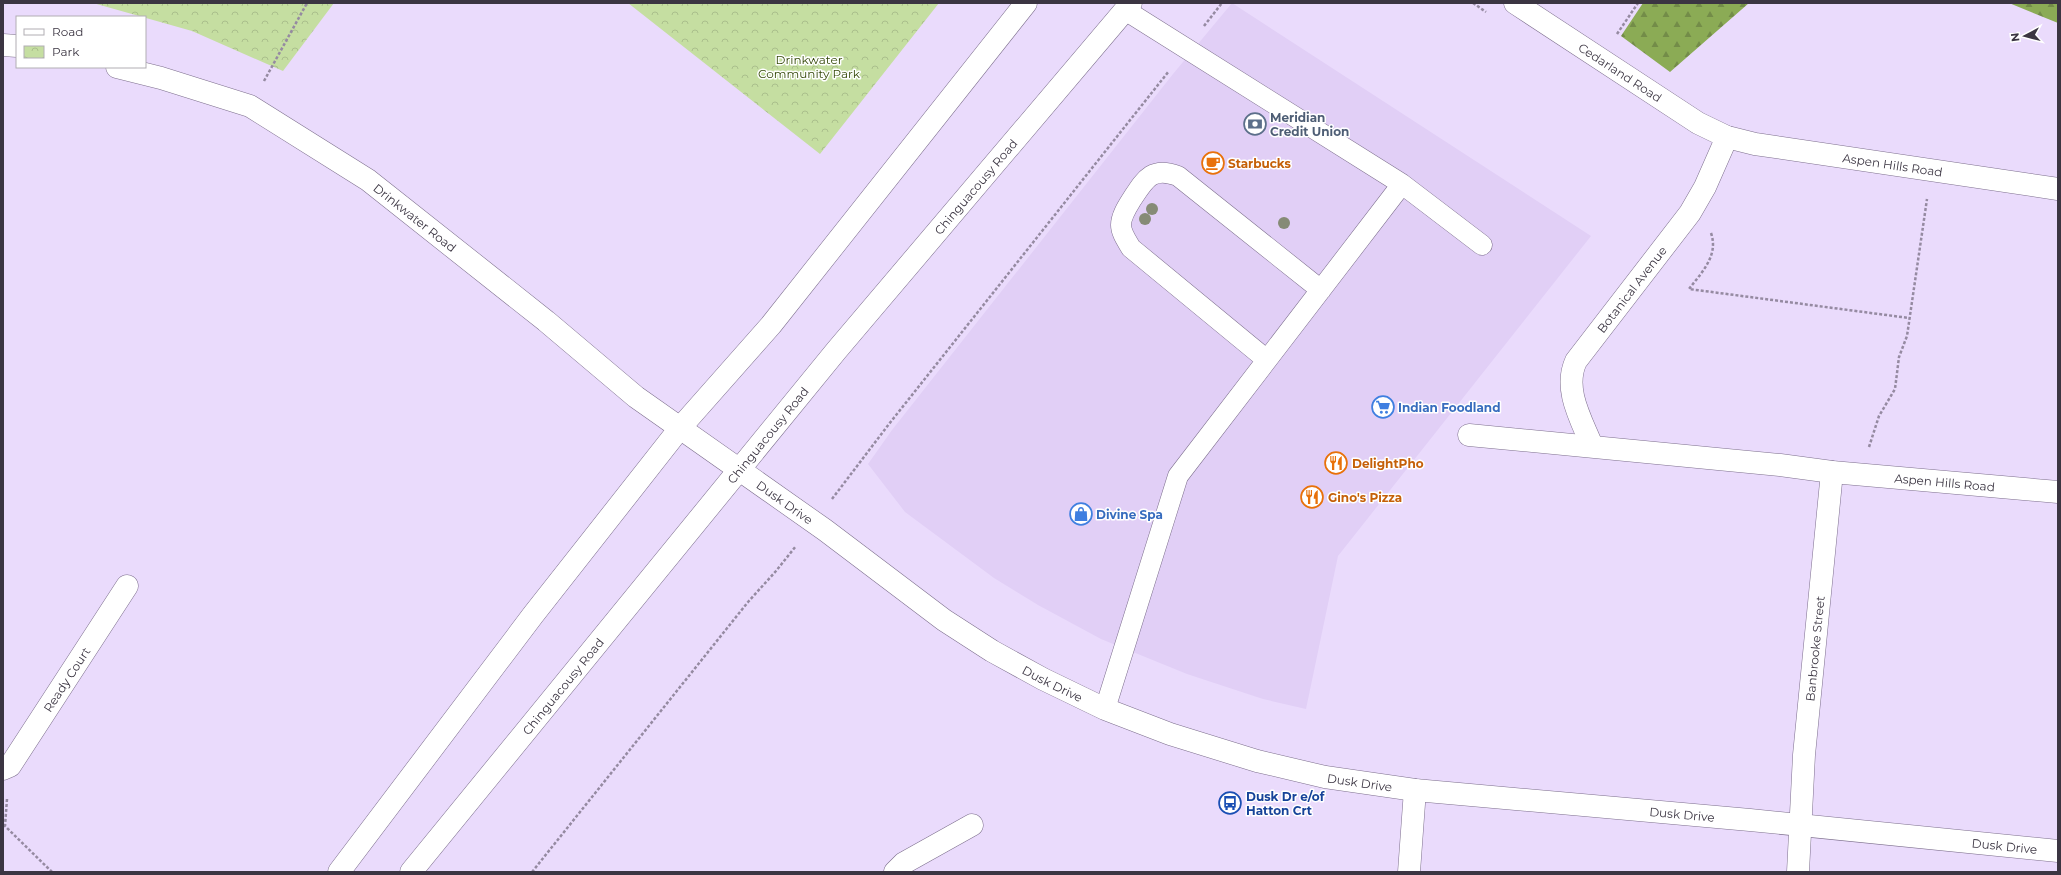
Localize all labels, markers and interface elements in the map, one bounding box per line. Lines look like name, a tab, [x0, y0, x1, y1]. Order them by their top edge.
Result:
legend	[16, 16, 146, 68]
north arrow	[2005, 16, 2045, 56]
text: Road	[52, 24, 83, 39]
text: N	[2008, 32, 2023, 42]
street label: Cedarland Road	[1576, 39, 1665, 105]
text: Park	[52, 44, 80, 59]
park label: Drinkwater Community Park	[758, 52, 861, 81]
place label: Meridian Credit Union	[1270, 110, 1349, 139]
bank icon: Meridian Credit Union	[1242, 111, 1268, 137]
street label: Chinguacousy Road	[931, 136, 1020, 237]
cafe icon: Starbucks	[1200, 150, 1226, 176]
street label: Aspen Hills Road	[1842, 150, 1944, 179]
place label: Starbucks	[1228, 156, 1291, 171]
street label: Drinkwater Road	[371, 180, 460, 255]
street label: Botanical Avenue	[1593, 243, 1669, 335]
street label: Chinguacousy Road	[724, 383, 811, 486]
supermarket icon: Indian Foodland	[1370, 394, 1396, 420]
place label: Indian Foodland	[1398, 400, 1500, 415]
restaurant icon: DelightPho	[1323, 450, 1349, 476]
place label: DelightPho	[1352, 456, 1424, 471]
street label: Aspen Hills Road	[1894, 470, 1996, 494]
street label: Dusk Drive	[754, 477, 816, 527]
restaurant icon: Gino's Pizza	[1299, 484, 1325, 510]
place label: Gino's Pizza	[1328, 490, 1402, 505]
shop icon: Divine Spa	[1068, 501, 1094, 527]
place label: Divine Spa	[1096, 507, 1163, 522]
street label: Banbrooke Street	[1802, 595, 1827, 702]
street label: Chinguacousy Road	[519, 635, 607, 737]
street label: Ready Court	[40, 644, 93, 715]
street label: Dusk Drive	[1020, 662, 1085, 705]
street label: Dusk Drive	[1326, 770, 1393, 794]
place label: Dusk Dr e/of Hatton Crt	[1246, 789, 1326, 818]
bus stop icon: Dusk Dr e/of Hatton Crt	[1217, 790, 1243, 816]
street label: Dusk Drive	[1649, 804, 1715, 824]
street label: Dusk Drive	[1971, 835, 2038, 856]

